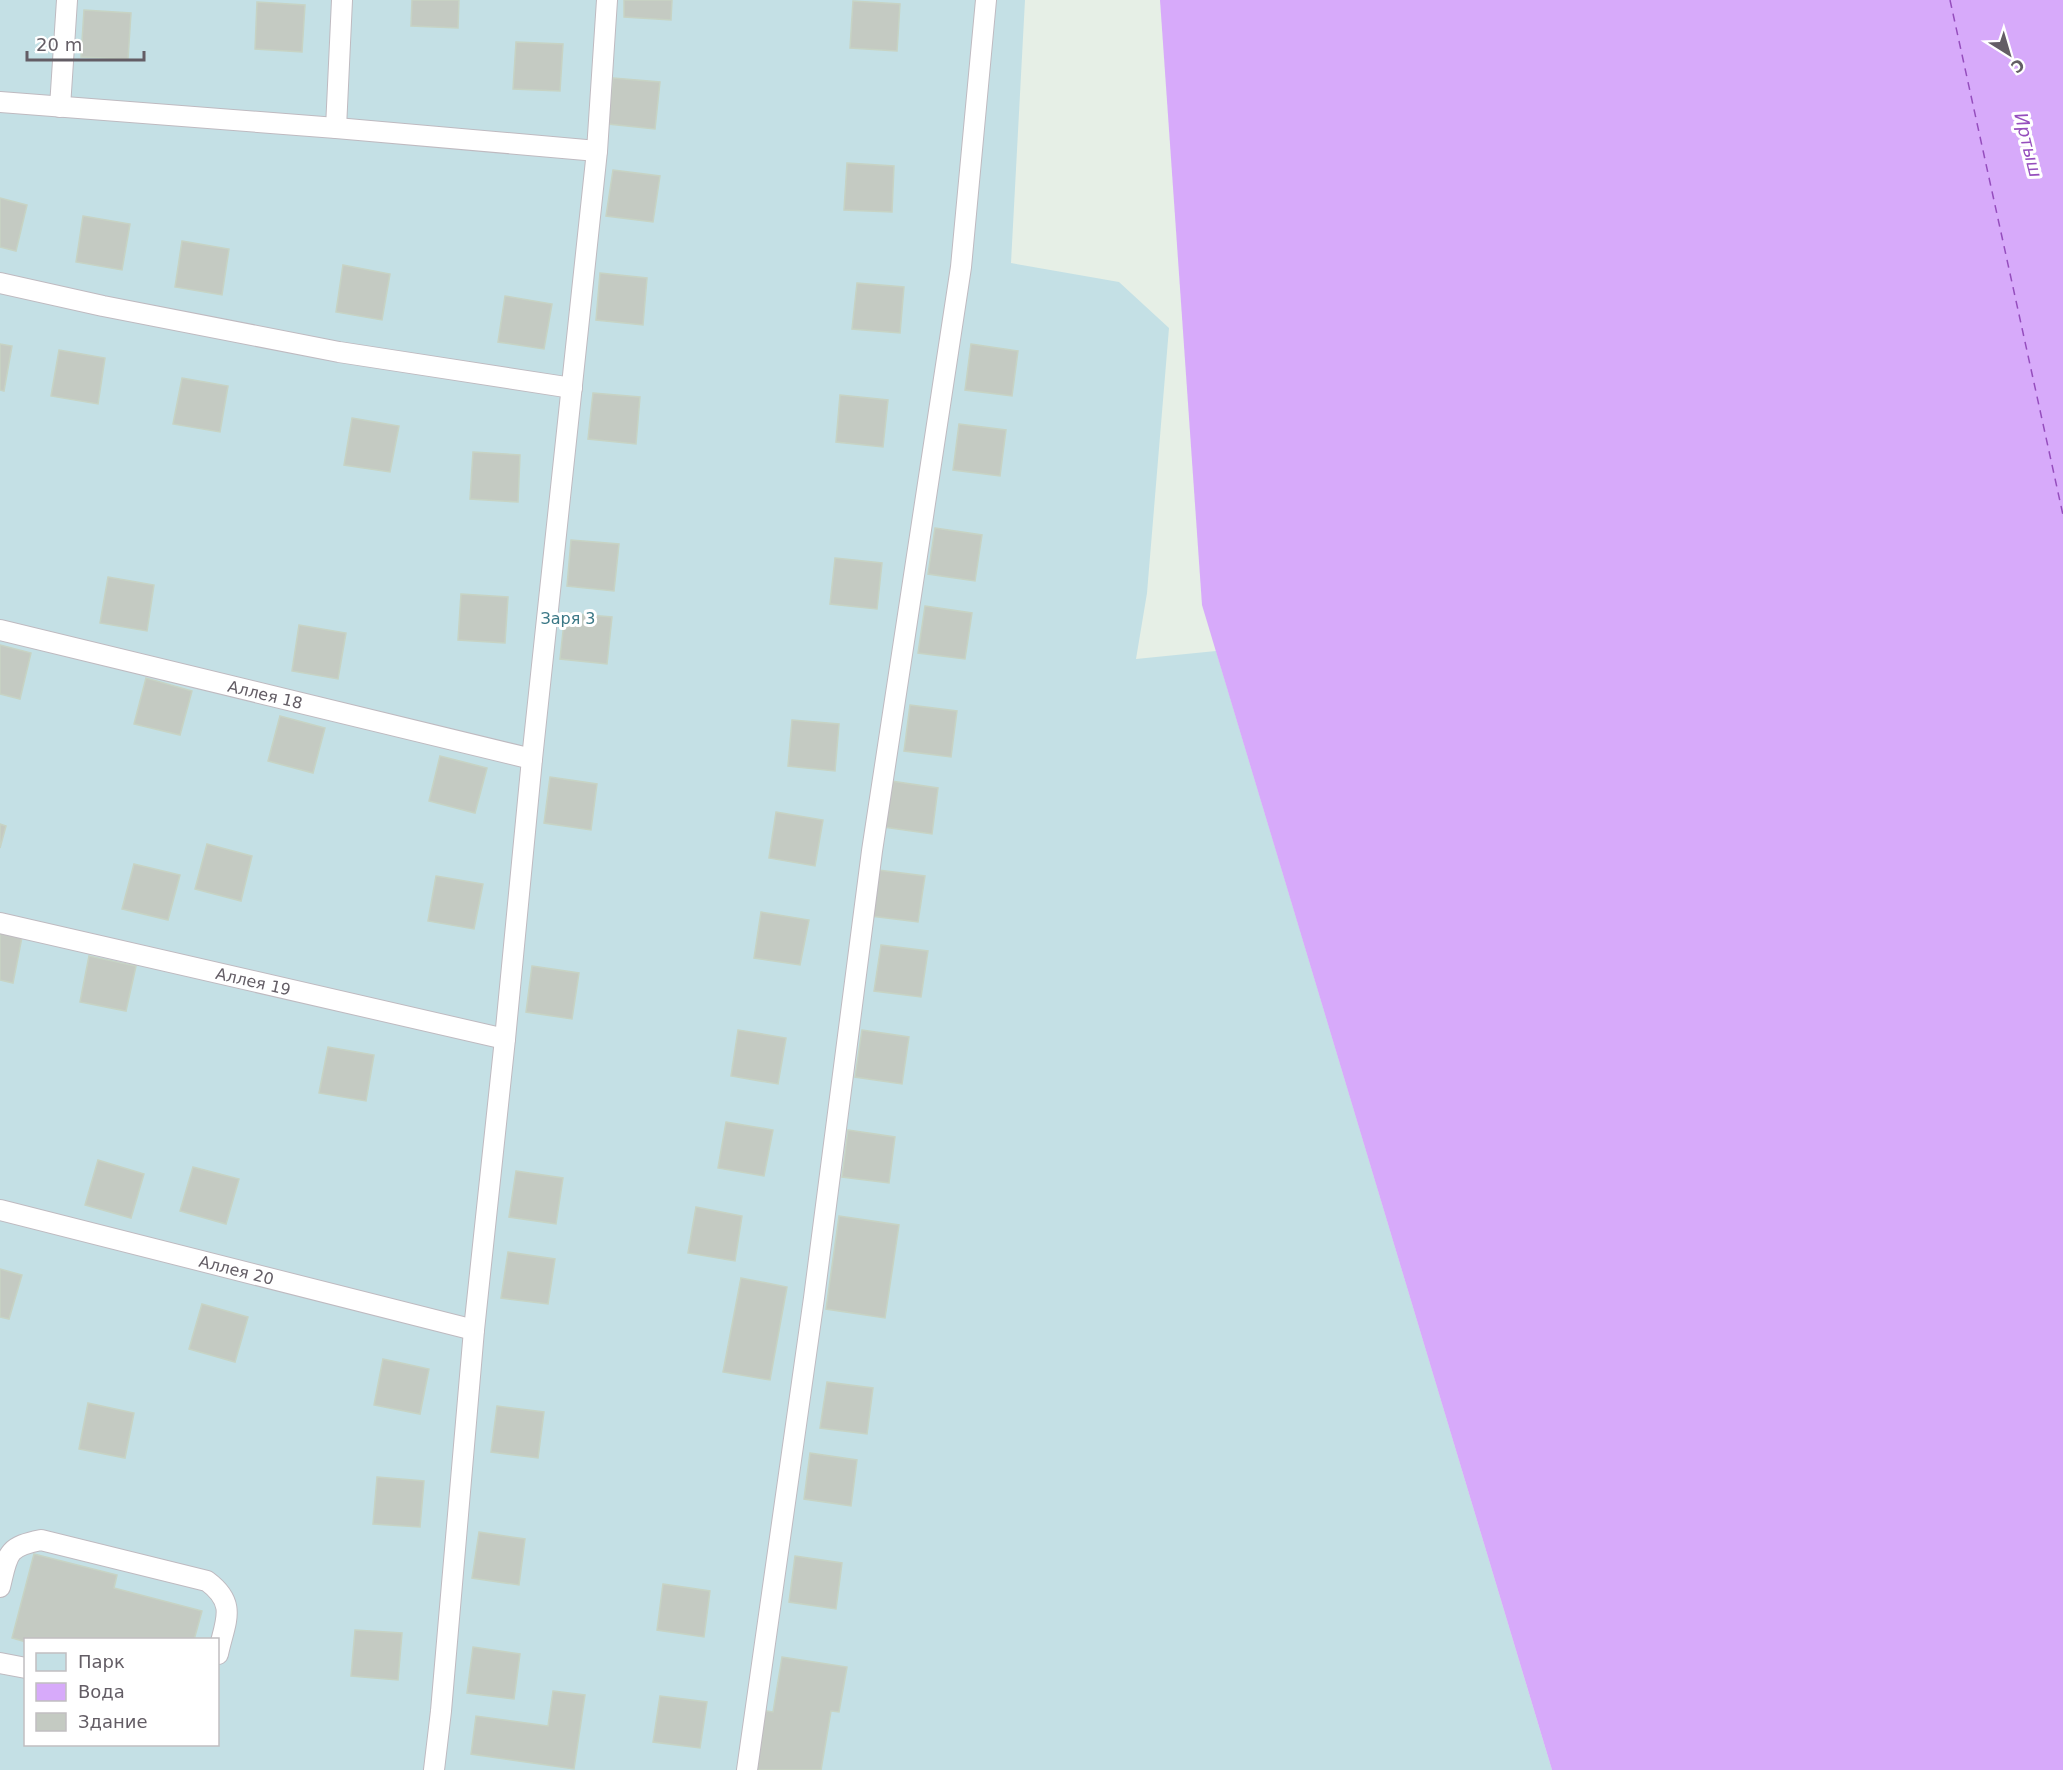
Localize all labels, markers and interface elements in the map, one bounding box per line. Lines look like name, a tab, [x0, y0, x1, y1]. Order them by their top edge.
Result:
scale bar	[27, 24, 144, 62]
north arrow	[1979, 24, 2039, 84]
text: 20 m	[36, 34, 82, 55]
text: С	[2007, 54, 2028, 77]
water label: Иртыш	[2010, 110, 2047, 179]
park label: Заря 3	[540, 609, 596, 628]
street label: Аллея 18	[226, 677, 305, 713]
street label: Аллея 19	[214, 964, 293, 1000]
street label: Аллея 20	[197, 1252, 276, 1289]
legend	[24, 1638, 219, 1746]
text: Парк	[78, 1651, 125, 1672]
text: Вода	[78, 1681, 125, 1702]
text: Здание	[78, 1711, 148, 1732]

